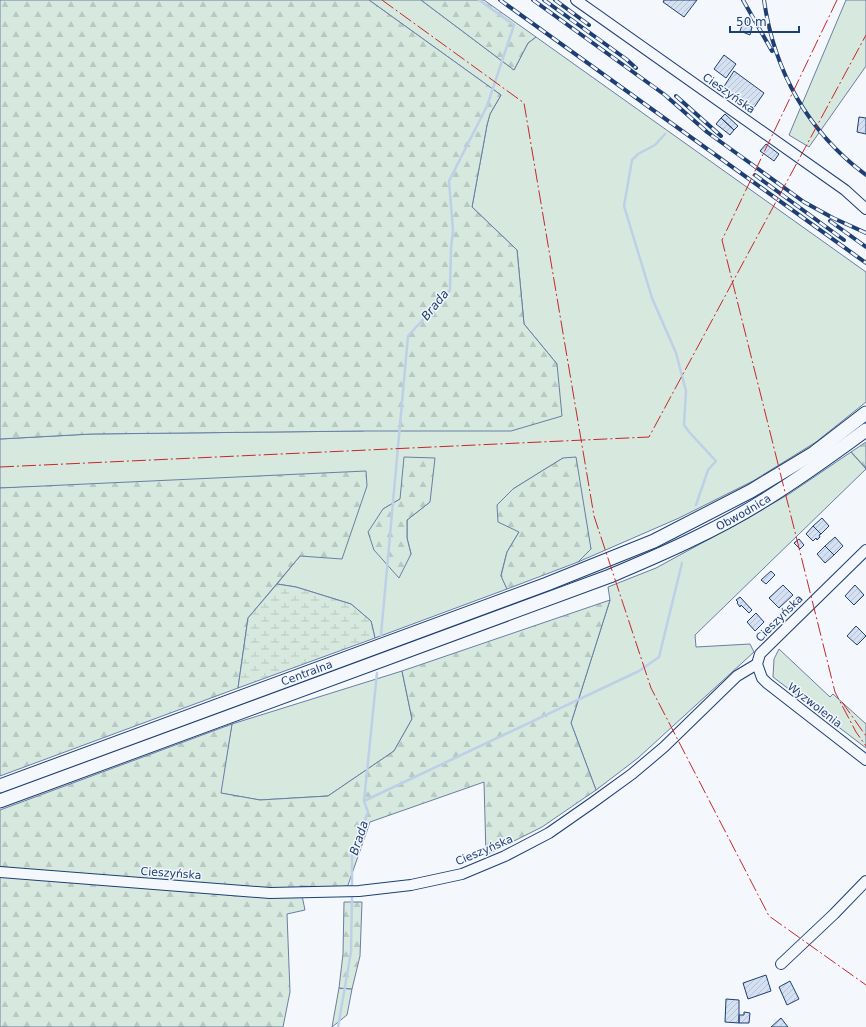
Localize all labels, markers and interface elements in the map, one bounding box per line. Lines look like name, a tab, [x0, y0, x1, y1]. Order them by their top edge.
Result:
scale bar	[730, 8, 799, 34]
text: 50 m	[736, 15, 767, 29]
street label: Cieszyńska	[700, 71, 757, 116]
water label: Brada	[418, 287, 452, 323]
street label: Obwodnica	[714, 492, 773, 534]
street label: Cieszyńska	[753, 592, 806, 645]
street label: Centralna	[279, 658, 334, 689]
street label: Wyzwolenia	[785, 680, 844, 731]
water label: Brada	[347, 819, 371, 857]
street label: Cieszyńska	[454, 833, 515, 868]
street label: Cieszyńska	[140, 865, 202, 882]

